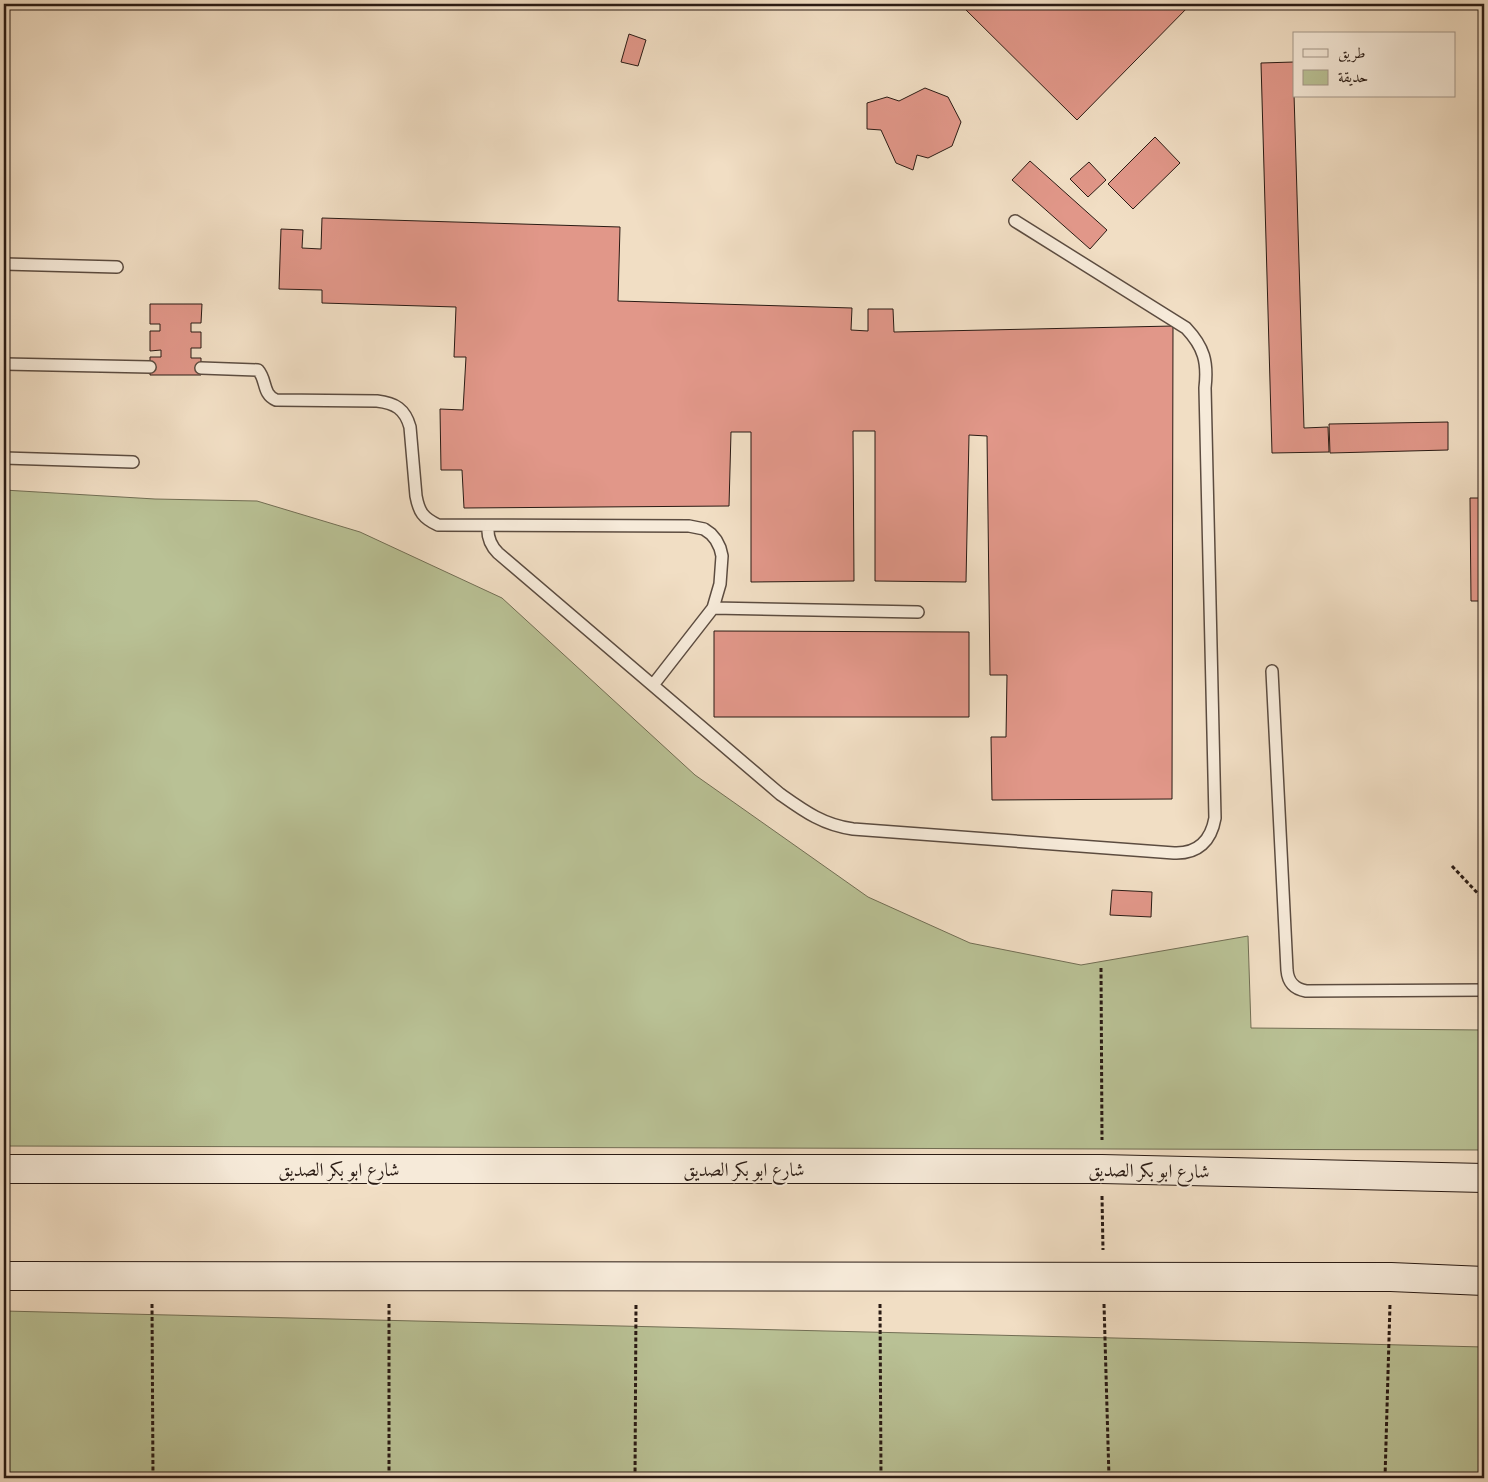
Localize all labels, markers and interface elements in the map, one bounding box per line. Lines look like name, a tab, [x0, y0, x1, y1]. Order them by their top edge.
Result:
legend	[1293, 32, 1456, 98]
text: طريق	[1338, 42, 1365, 63]
text: حديقة	[1338, 66, 1368, 87]
street label: شارع ابو بكر الصديق	[278, 1155, 400, 1185]
street label: شارع ابو بكر الصديق	[683, 1155, 805, 1185]
street label: شارع ابو بكر الصديق	[1088, 1155, 1210, 1187]

